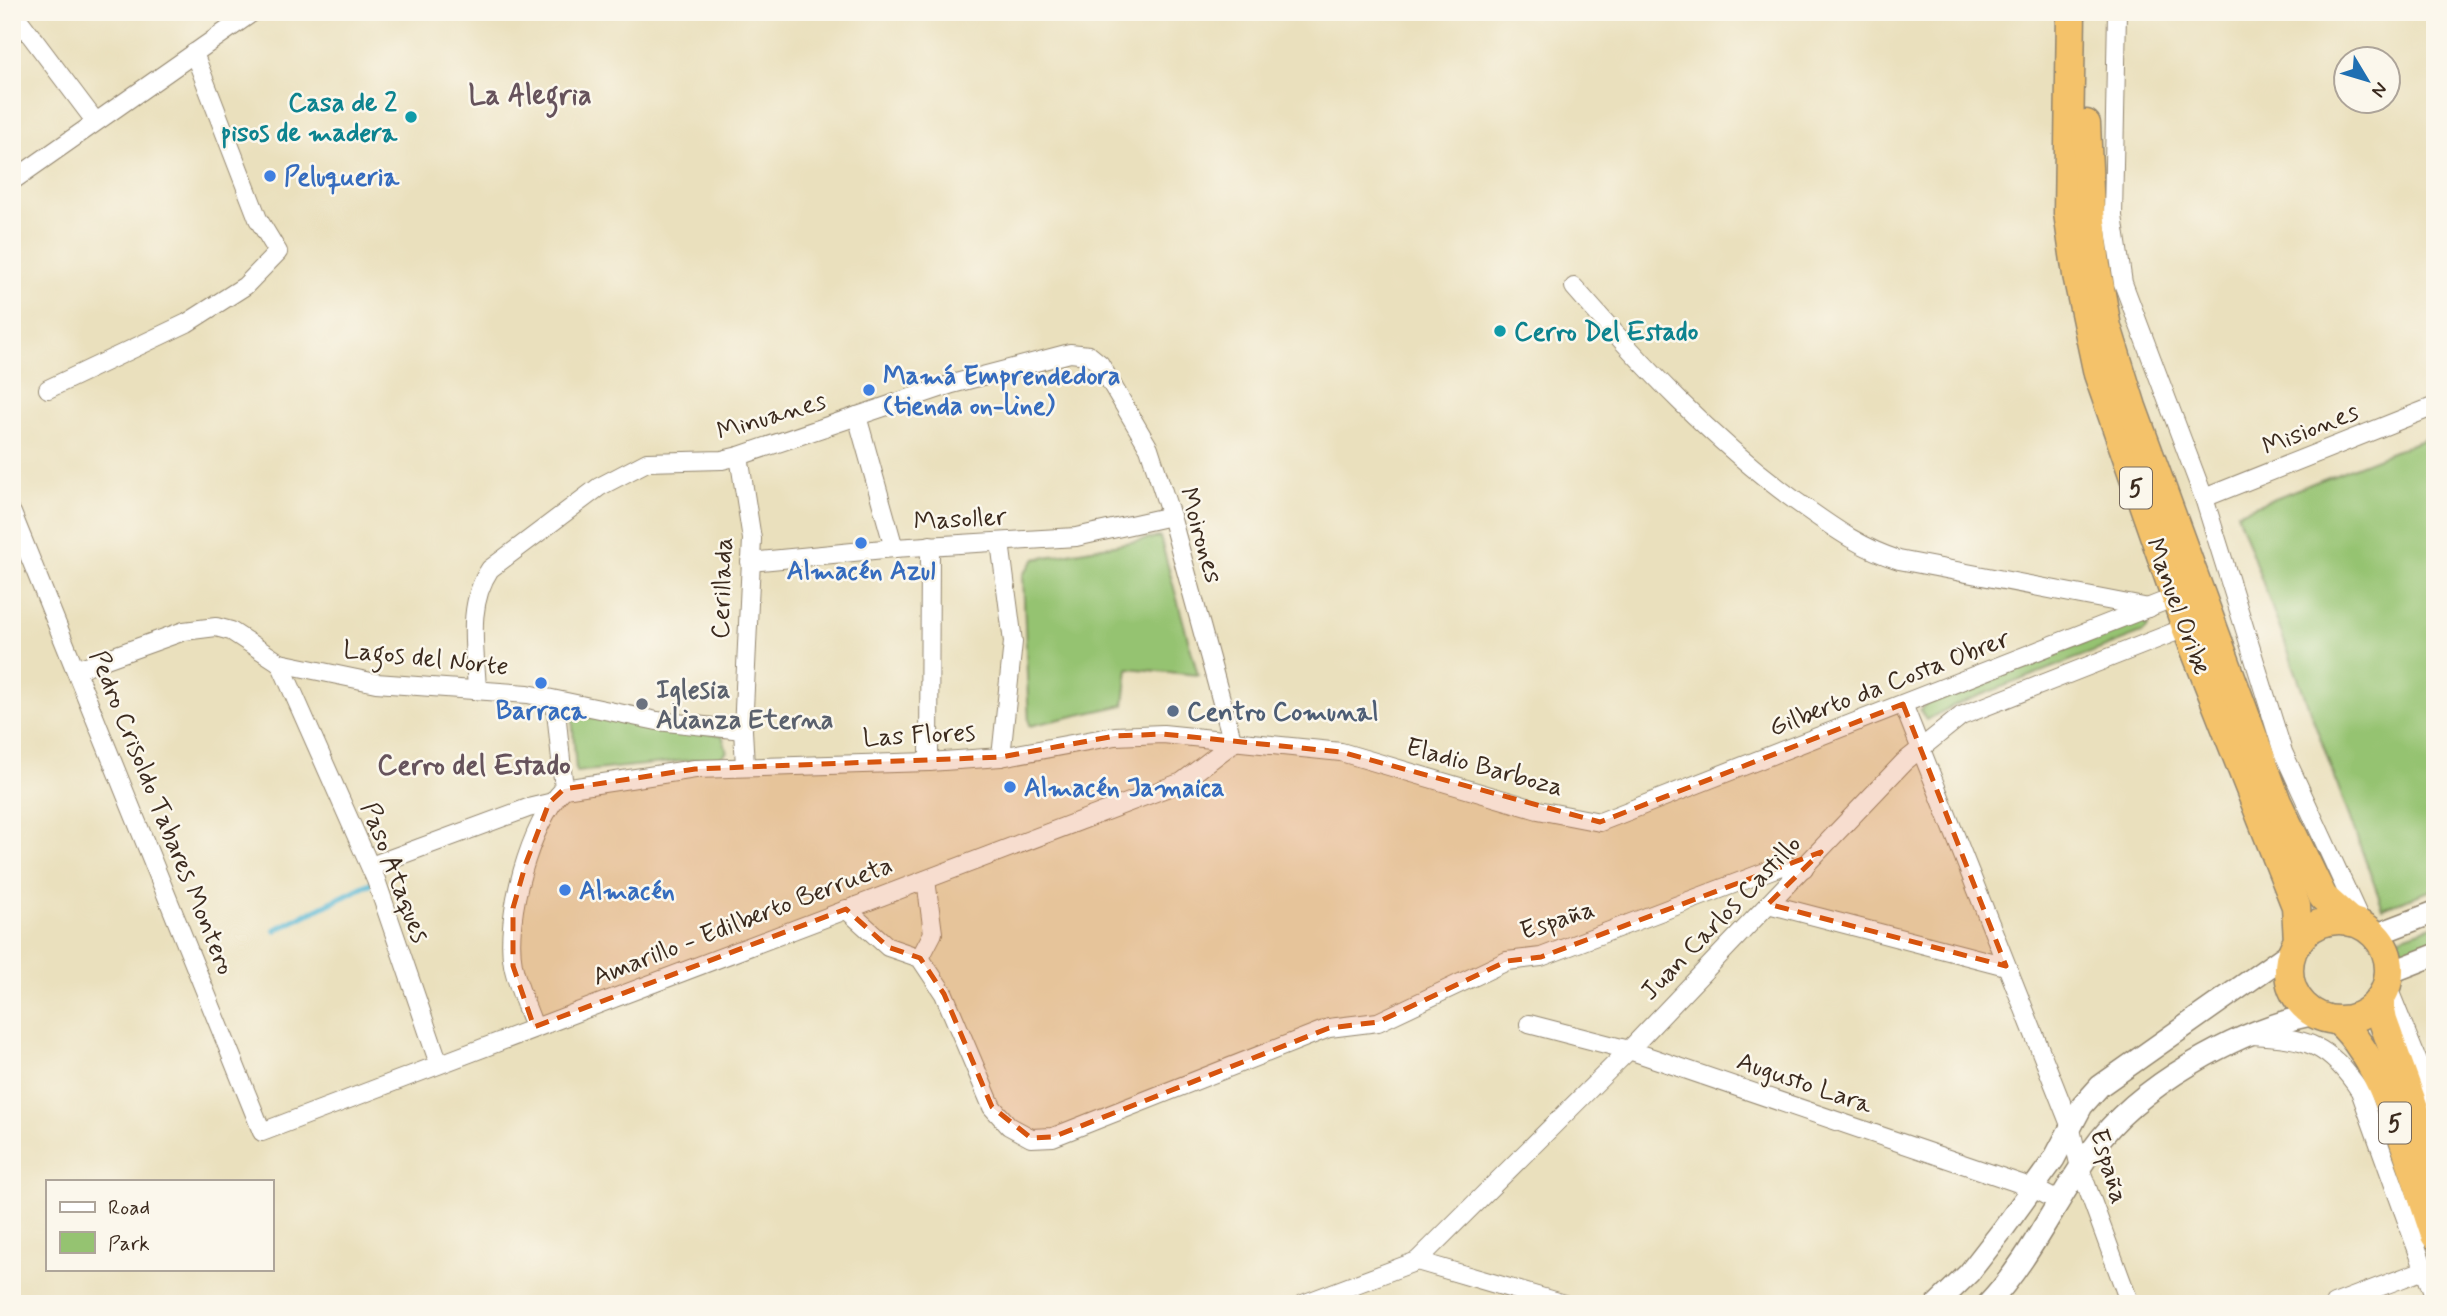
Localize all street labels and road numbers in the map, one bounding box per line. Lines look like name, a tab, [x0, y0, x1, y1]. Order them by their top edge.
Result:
street label: Minuanes	[713, 384, 830, 450]
street label: Misiones	[2258, 395, 2364, 465]
road number: 5	[2120, 467, 2152, 508]
street label: Moirones	[1170, 484, 1230, 587]
street label: Masoller	[913, 501, 1008, 539]
street label: Manuel Oribe	[2137, 534, 2218, 680]
street label: Cerillada	[704, 537, 742, 640]
street label: Gilberto da Costa Obrer	[1764, 622, 2016, 746]
street label: Lagos del Norte	[341, 633, 510, 688]
street label: Pedro Crisoldo Tabares Montero	[80, 645, 242, 980]
street label: Las Flores	[862, 716, 976, 756]
street label: Eladio Barboza	[1402, 731, 1567, 805]
street label: Paso Ataques	[352, 798, 437, 948]
street label: Juan Carlos Castillo	[1634, 828, 1809, 1009]
street label: Amarillo - Edilberto Berrueta	[588, 849, 898, 995]
street label: España	[1516, 893, 1599, 949]
street label: Augusto Lara	[1732, 1045, 1877, 1123]
road number: 5	[2379, 1102, 2411, 1143]
street label: España	[2081, 1125, 2136, 1208]

